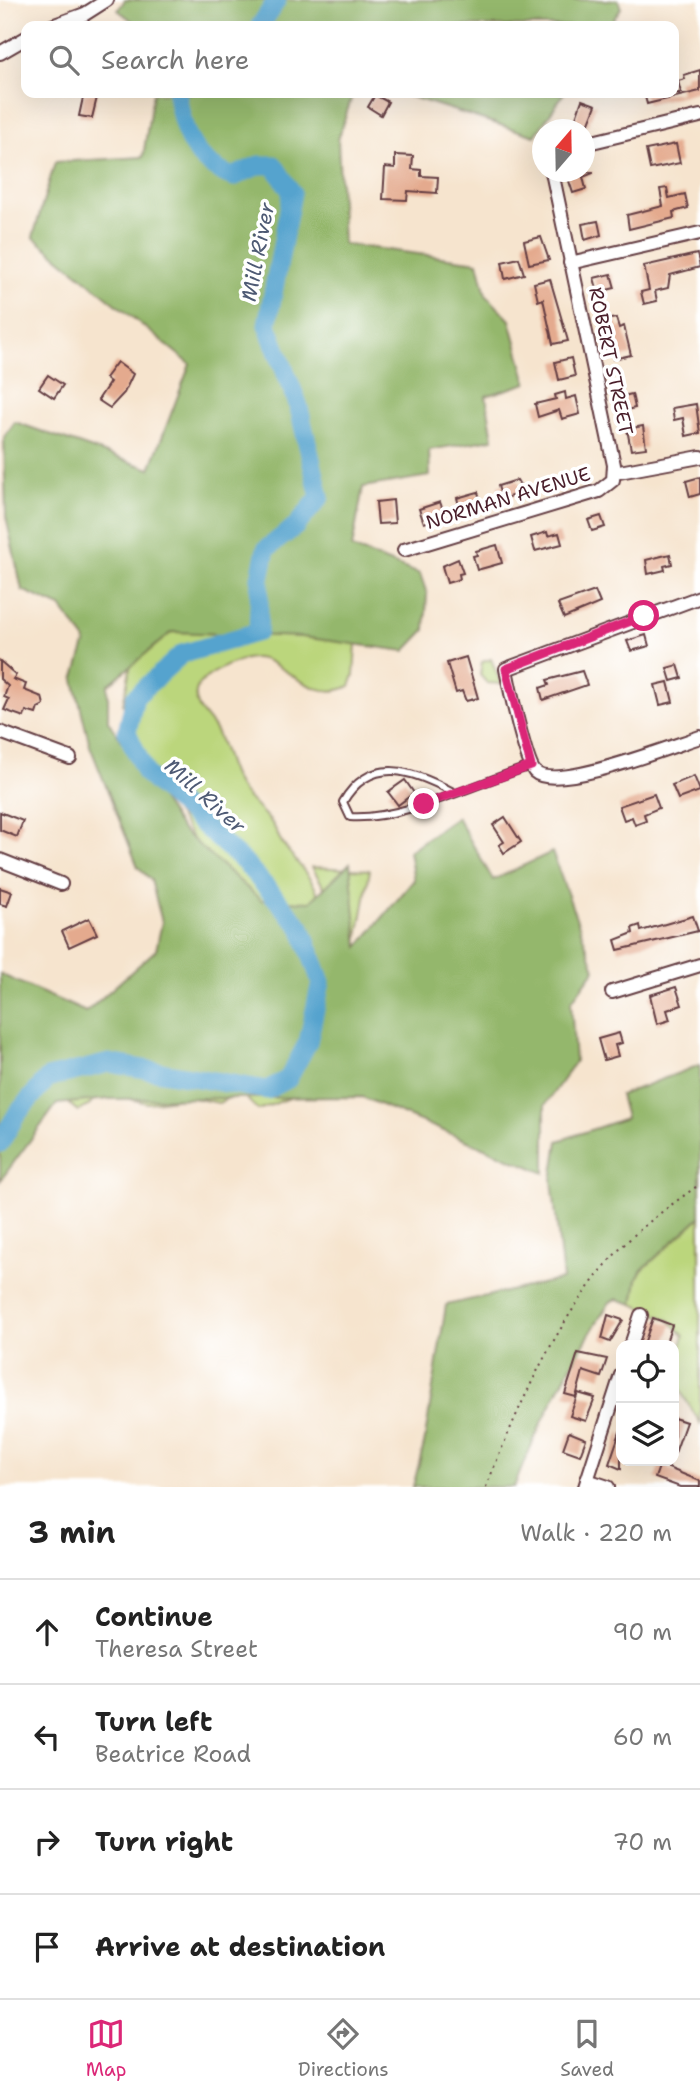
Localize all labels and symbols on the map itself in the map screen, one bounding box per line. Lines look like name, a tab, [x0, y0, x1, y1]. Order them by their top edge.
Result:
north arrow	[532, 119, 595, 182]
water label: Mill River	[235, 199, 281, 304]
street label: ROBERT STREET	[583, 285, 639, 437]
street label: NORMAN AVENUE	[423, 461, 593, 535]
route start	[628, 600, 659, 631]
water label: Mill River	[158, 752, 252, 841]
route end	[408, 788, 439, 819]

